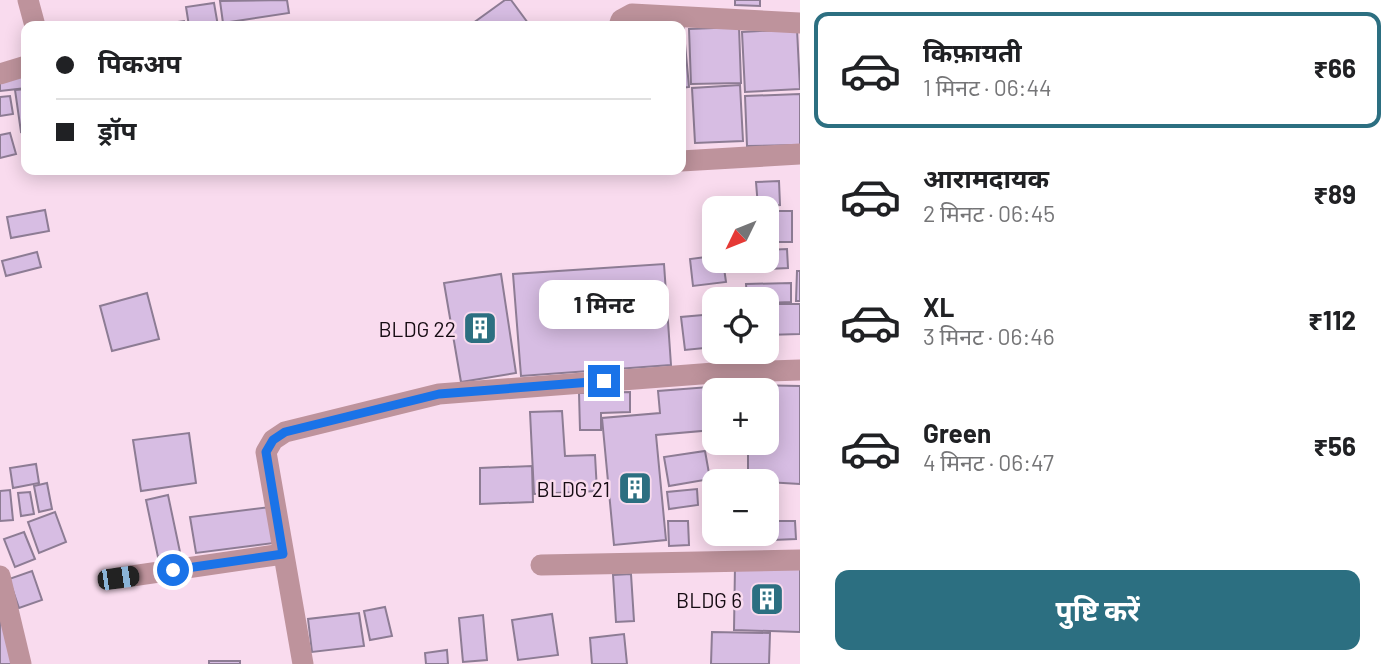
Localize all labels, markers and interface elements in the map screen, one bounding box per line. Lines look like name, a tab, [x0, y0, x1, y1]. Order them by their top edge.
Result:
text: किफ़ायती	[923, 36, 1022, 67]
icon: car	[839, 39, 902, 102]
text: पिकअप	[98, 47, 181, 78]
text: ₹66	[1313, 52, 1356, 83]
text: 1 मिनट · 06:44	[923, 73, 1052, 101]
text: ड्रॉप	[98, 114, 136, 145]
text: आरामदायक	[923, 162, 1049, 193]
icon: car	[839, 165, 902, 228]
text: ₹89	[1313, 178, 1356, 209]
north arrow	[702, 196, 779, 273]
map controls	[702, 196, 779, 546]
text: 2 मिनट · 06:45	[923, 199, 1055, 227]
callout: 1 मिनट	[539, 280, 669, 328]
button: locate	[702, 287, 779, 364]
text: 1 मिनट	[573, 290, 635, 318]
icon: car	[839, 291, 902, 354]
text: XL	[923, 291, 954, 322]
text: ₹112	[1308, 304, 1356, 335]
building icon: BLDG 22	[461, 309, 499, 347]
place label: BLDG 22	[378, 316, 456, 341]
text: 3 मिनट · 06:46	[923, 322, 1055, 350]
route end	[588, 365, 620, 397]
button: +	[702, 378, 779, 455]
icon: car	[839, 417, 902, 480]
text: Green	[923, 417, 991, 448]
text: ₹56	[1313, 430, 1356, 461]
text: 4 मिनट · 06:47	[923, 448, 1054, 476]
building icon: BLDG 21	[616, 469, 654, 507]
button: −	[702, 469, 779, 546]
place label: BLDG 21	[537, 476, 610, 501]
route start	[157, 554, 189, 586]
car	[96, 565, 141, 591]
button: पुष्टि करें	[835, 570, 1360, 650]
building icon: BLDG 6	[748, 580, 786, 618]
place label: BLDG 6	[676, 587, 742, 612]

